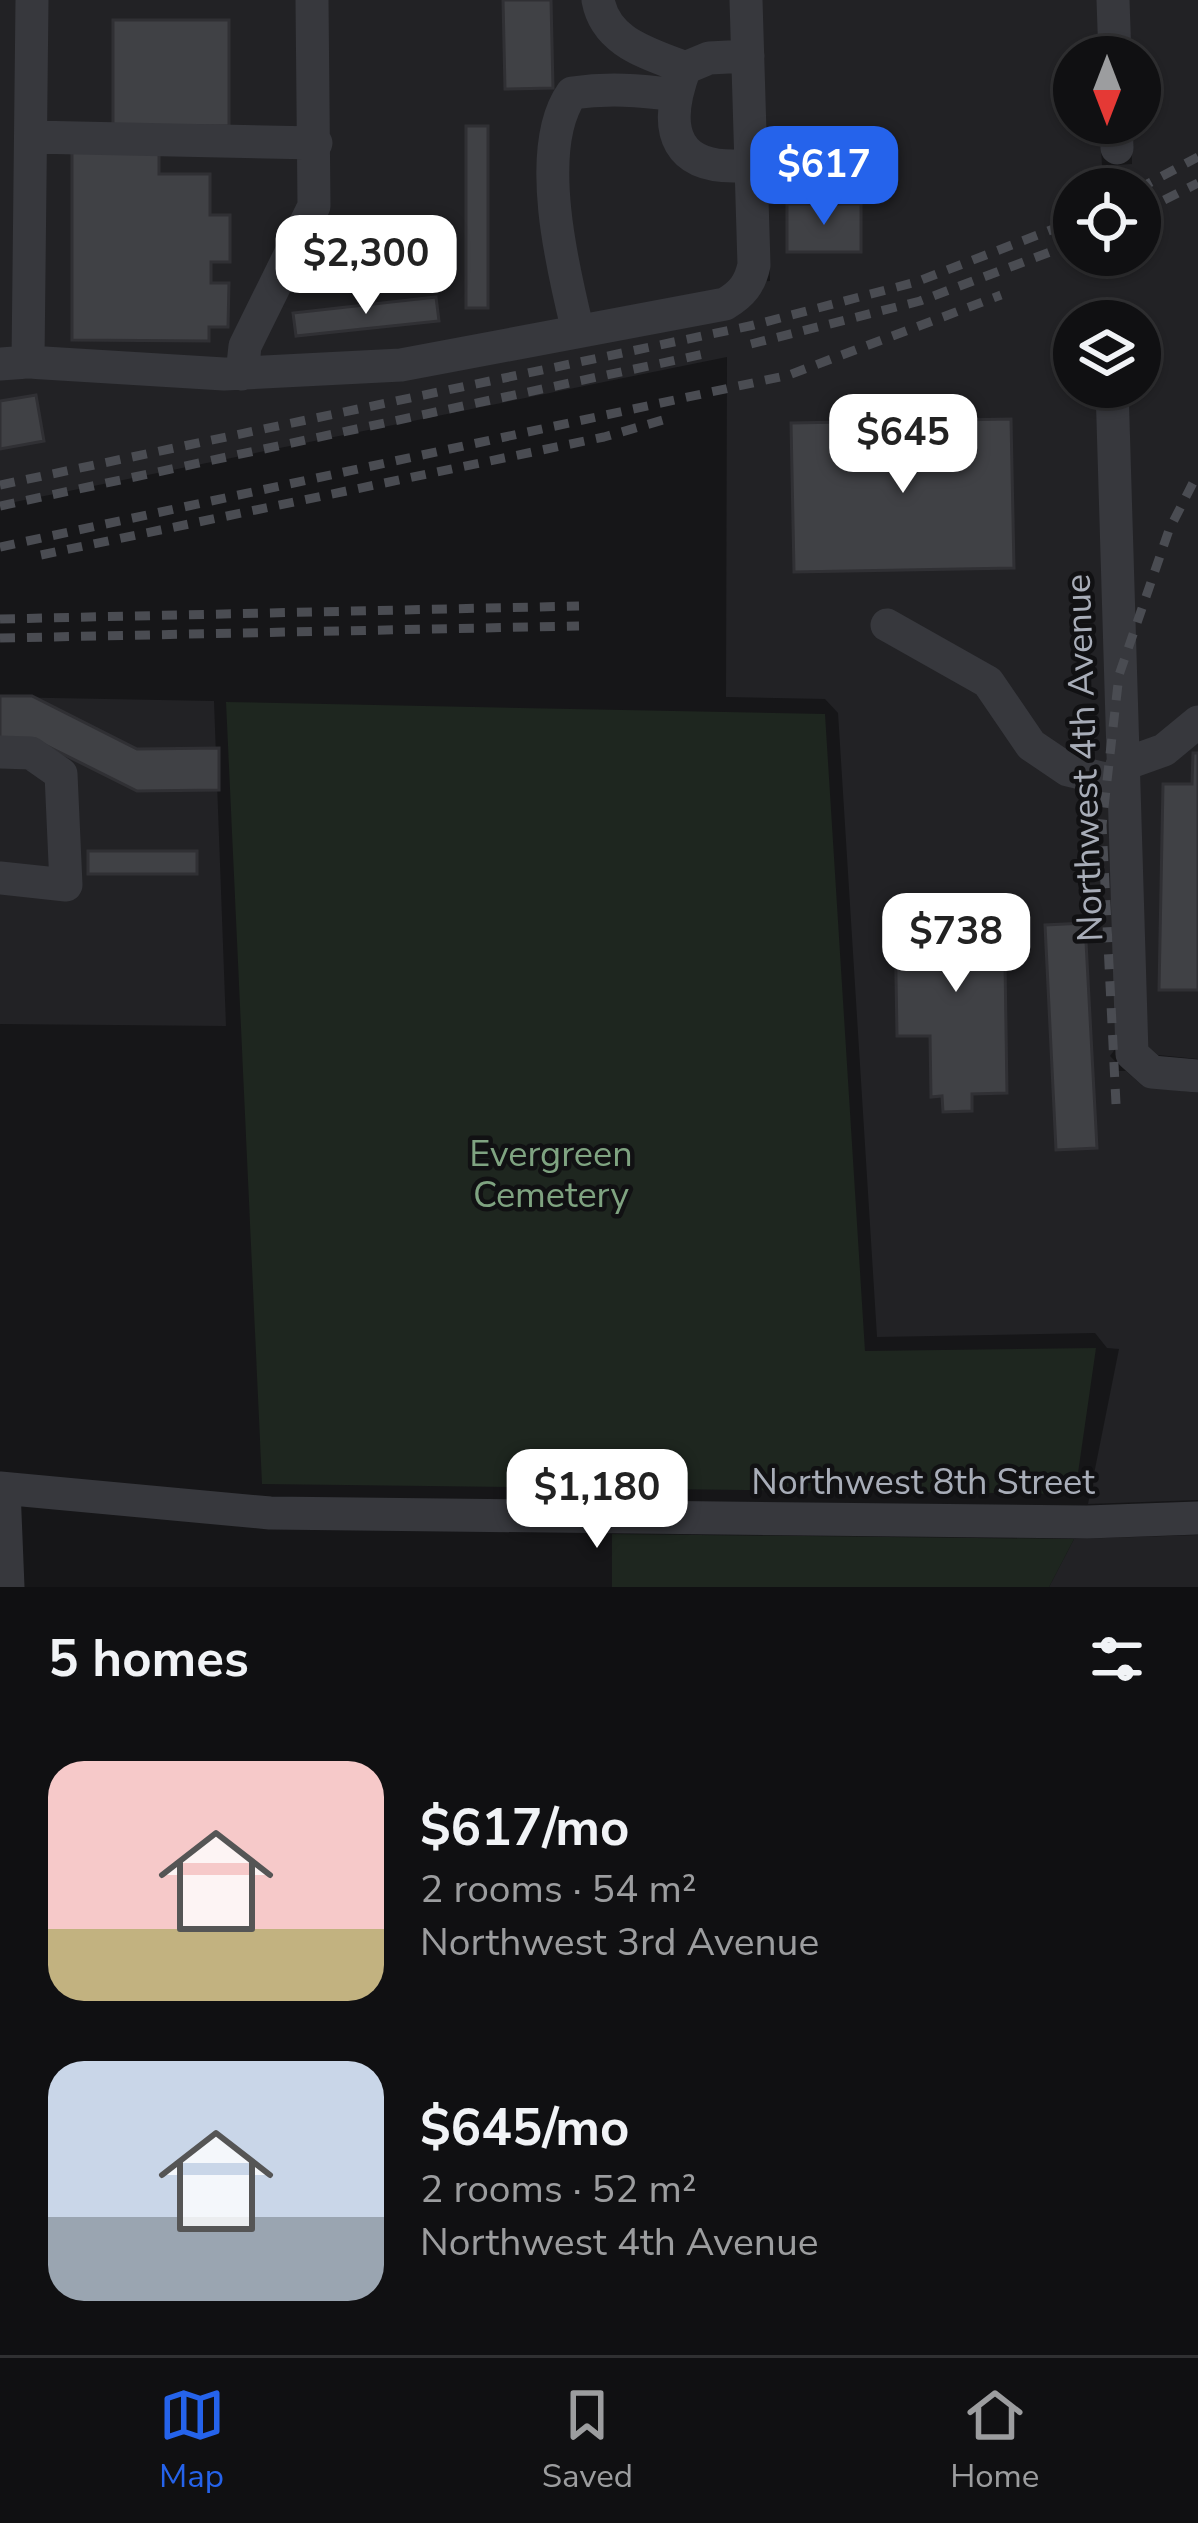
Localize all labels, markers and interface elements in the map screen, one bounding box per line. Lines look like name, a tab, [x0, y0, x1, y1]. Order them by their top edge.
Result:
north arrow	[1053, 36, 1161, 144]
map controls	[1053, 36, 1161, 408]
pin: $617	[753, 126, 895, 228]
text: $617	[777, 138, 871, 191]
button: locate	[1053, 168, 1161, 276]
pin: $2,300	[268, 215, 464, 317]
text: $2,300	[303, 227, 429, 280]
button: layers	[1053, 300, 1161, 408]
pin: $645	[832, 394, 974, 496]
text: $645	[856, 406, 950, 459]
street label: Northwest 4th Avenue	[1054, 573, 1115, 943]
pin: $738	[885, 893, 1027, 995]
text: $738	[909, 905, 1003, 958]
park label: Evergreen Cemetery	[469, 1130, 633, 1220]
pin: $1,180	[499, 1449, 695, 1551]
street label: Northwest 8th Street	[751, 1458, 1095, 1507]
text: $1,180	[534, 1461, 660, 1514]
text: 5 homes	[48, 1624, 249, 1694]
icon: filters	[1084, 1626, 1150, 1692]
text: $617/mo	[420, 1793, 629, 1863]
icon: home	[144, 1809, 288, 1953]
text: 2 rooms · 54 m²	[420, 1863, 697, 1916]
text: Northwest 3rd Avenue	[420, 1916, 819, 1969]
text: $645/mo	[420, 2093, 629, 2163]
icon: home	[144, 2109, 288, 2253]
text: 2 rooms · 52 m²	[420, 2163, 697, 2216]
text: Northwest 4th Avenue	[420, 2216, 819, 2269]
tab: Map	[159, 2382, 225, 2499]
tab: Saved	[542, 2382, 633, 2499]
tab: Home	[950, 2382, 1039, 2499]

